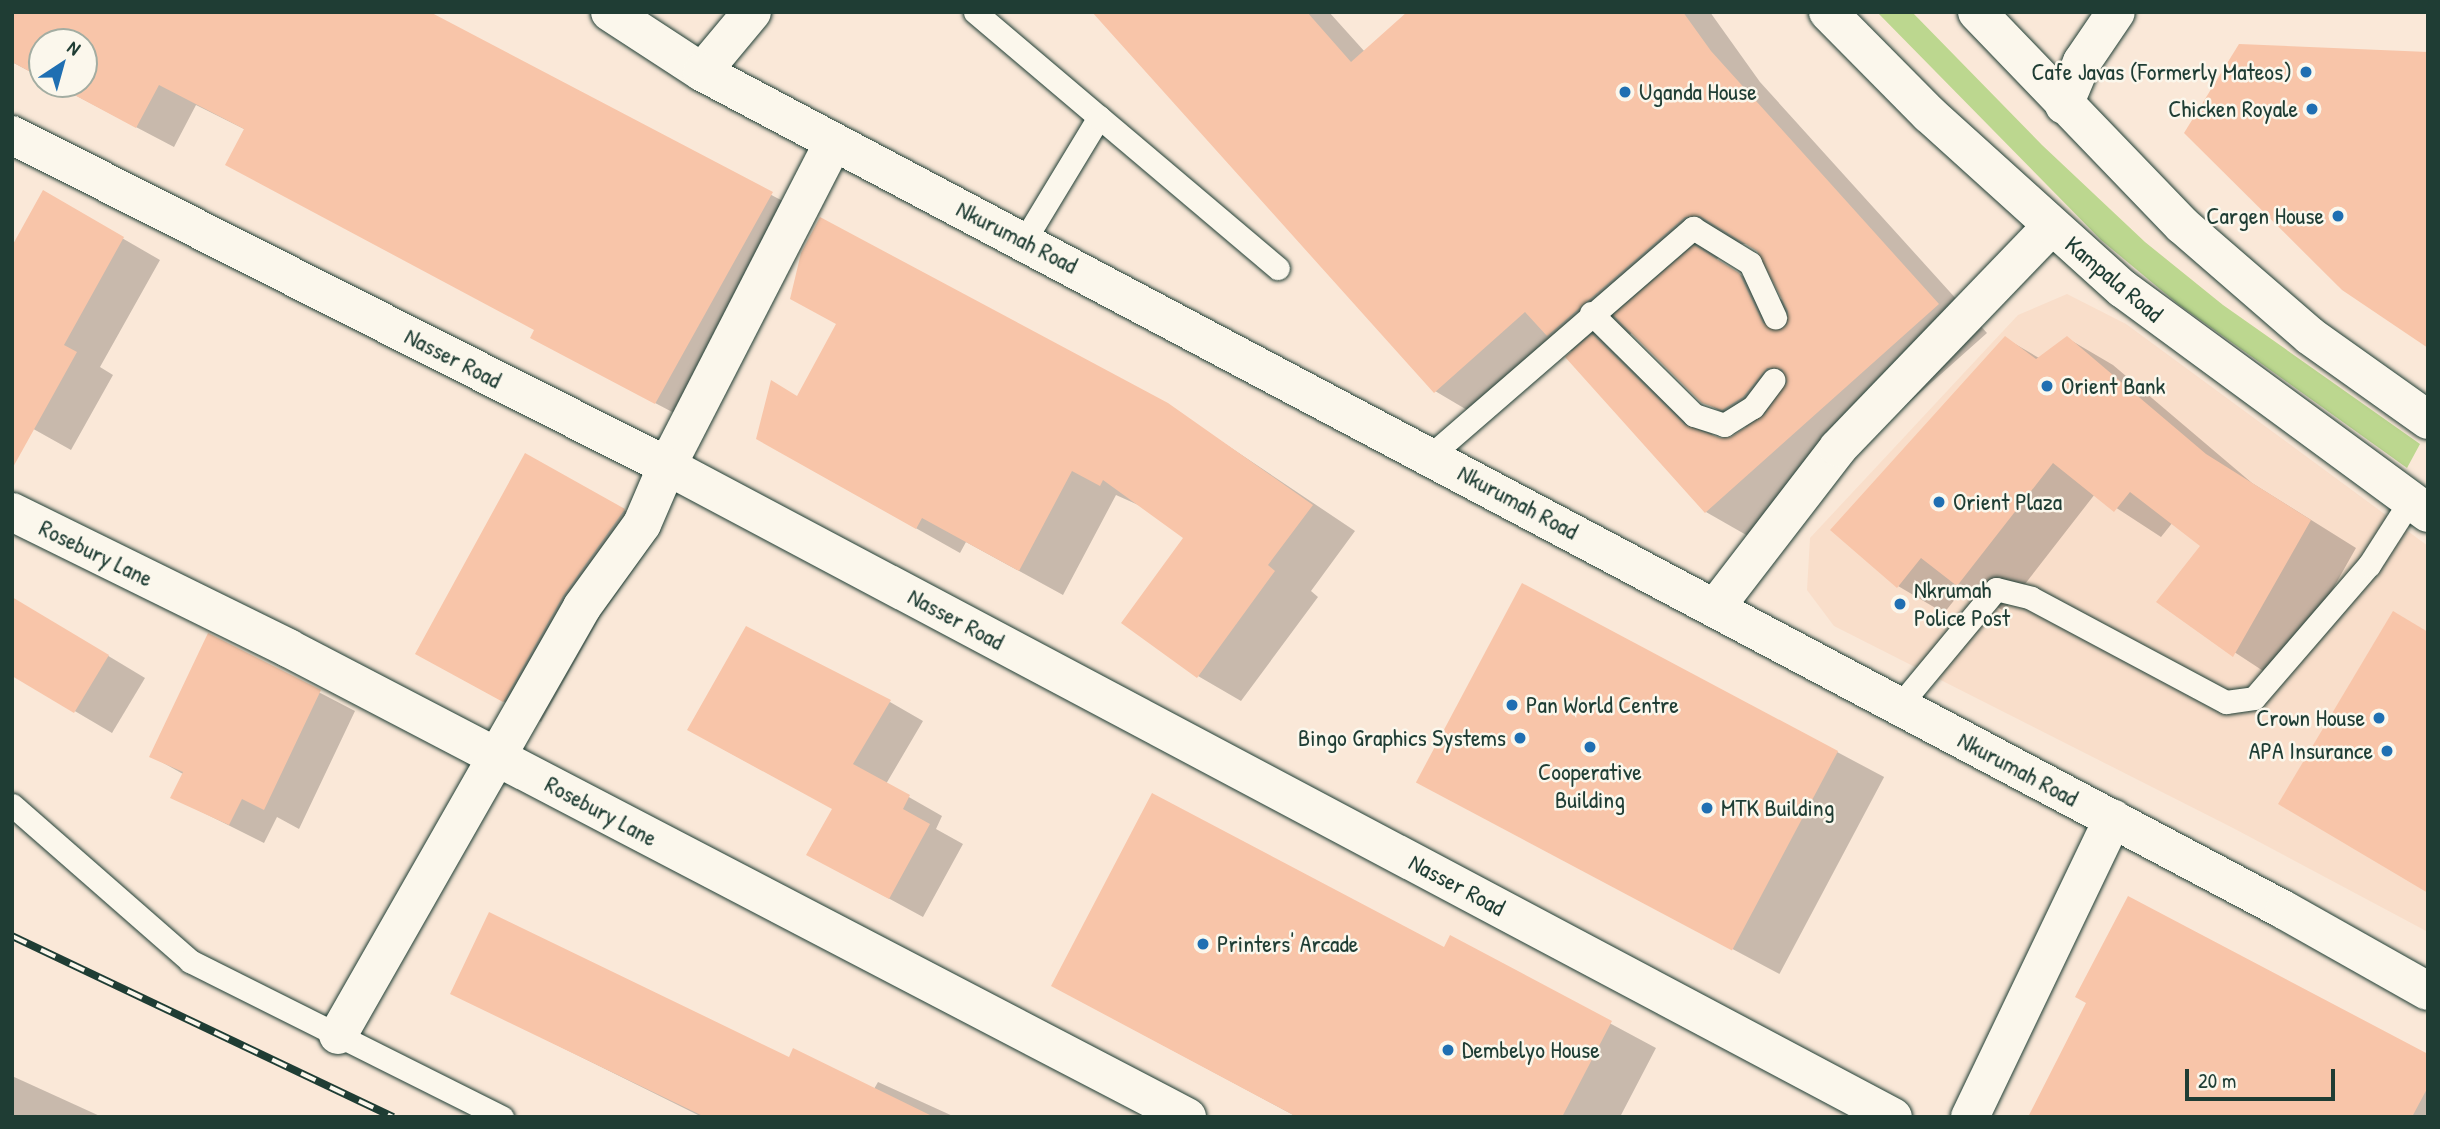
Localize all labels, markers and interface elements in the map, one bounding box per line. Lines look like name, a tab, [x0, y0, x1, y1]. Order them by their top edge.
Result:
north arrow	[28, 28, 98, 98]
text: N	[62, 34, 86, 61]
place label: Cafe Javas (Formerly Mateos)	[2031, 58, 2292, 86]
marker: Cafe Javas (Formerly Mateos)	[2298, 64, 2314, 80]
place label: Uganda House	[1639, 78, 1757, 106]
marker: Uganda House	[1617, 84, 1633, 100]
place label: Chicken Royale	[2168, 95, 2298, 123]
marker: Chicken Royale	[2304, 101, 2320, 117]
street label: Nkurumah Road	[952, 194, 1082, 280]
place label: Cargen House	[2206, 202, 2324, 230]
marker: Cargen House	[2330, 208, 2346, 224]
street label: Kampala Road	[2059, 230, 2169, 328]
street label: Nasser Road	[400, 321, 506, 395]
place label: Orient Bank	[2061, 372, 2166, 400]
marker: Orient Bank	[2039, 378, 2055, 394]
street label: Nkurumah Road	[1453, 458, 1583, 546]
place label: Orient Plaza	[1953, 488, 2062, 516]
marker: Orient Plaza	[1931, 494, 1947, 510]
street label: Rosebury Lane	[35, 513, 157, 593]
place label: Nkrumah Police Post	[1914, 576, 2010, 632]
street label: Nasser Road	[903, 582, 1009, 656]
marker: Nkrumah Police Post	[1892, 596, 1908, 612]
place label: Pan World Centre	[1526, 691, 1679, 719]
marker: Pan World Centre	[1504, 697, 1520, 713]
place label: Crown House	[2256, 704, 2365, 732]
marker: Crown House	[2371, 710, 2387, 726]
place label: Bingo Graphics Systems	[1298, 724, 1506, 752]
street label: Nkurumah Road	[1953, 725, 2083, 813]
marker: Bingo Graphics Systems	[1512, 730, 1528, 746]
place label: APA Insurance	[2249, 737, 2373, 765]
marker: Cooperative Building	[1582, 739, 1598, 755]
marker: APA Insurance	[2379, 743, 2395, 759]
place label: Cooperative Building	[1538, 758, 1642, 814]
street label: Rosebury Lane	[540, 770, 662, 852]
place label: MTK Building	[1721, 794, 1834, 822]
marker: MTK Building	[1699, 800, 1715, 816]
street label: Nasser Road	[1404, 848, 1510, 922]
place label: Printers' Arcade	[1217, 930, 1358, 958]
marker: Printers' Arcade	[1195, 936, 1211, 952]
place label: Dembelyo House	[1462, 1036, 1600, 1064]
marker: Dembelyo House	[1440, 1042, 1456, 1058]
scale bar	[2188, 1056, 2338, 1100]
text: 20 m	[2198, 1066, 2236, 1095]

